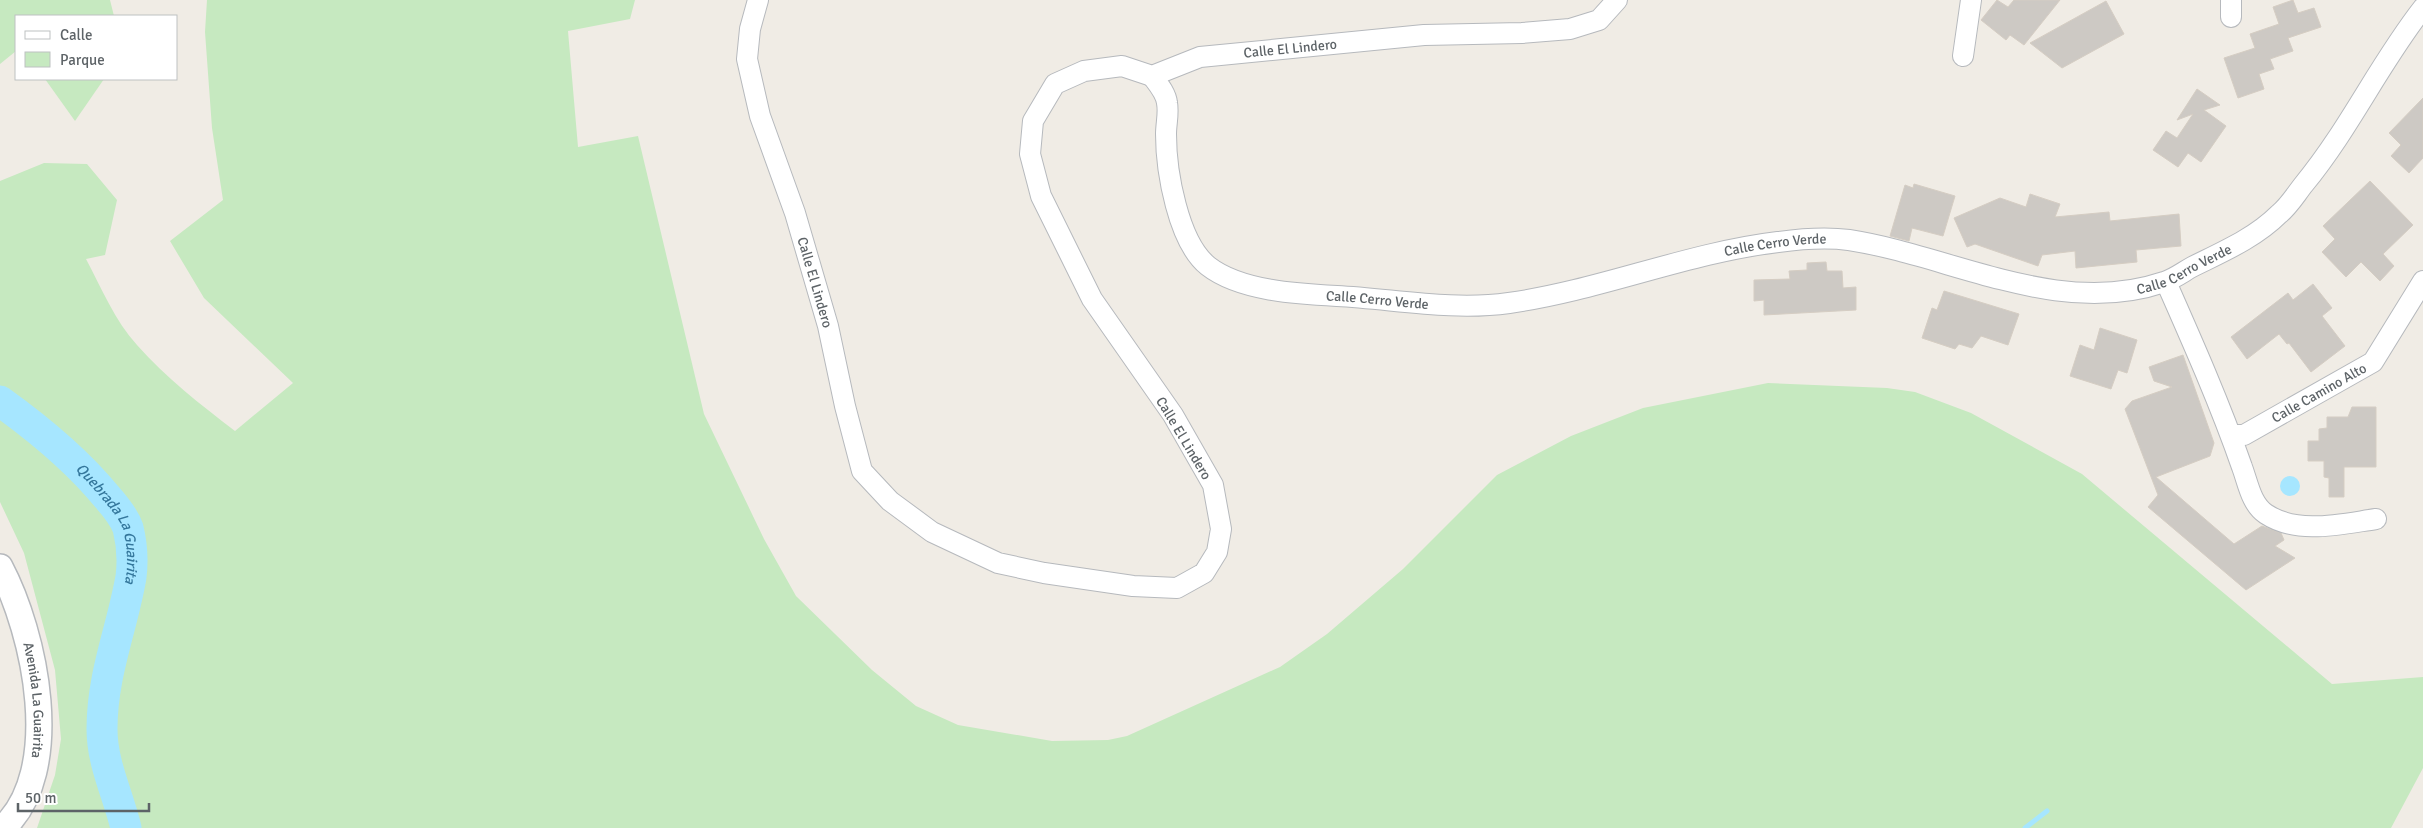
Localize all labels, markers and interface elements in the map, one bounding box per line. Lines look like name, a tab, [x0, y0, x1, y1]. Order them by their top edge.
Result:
legend	[15, 15, 178, 80]
text: Calle	[60, 26, 93, 44]
street label: Calle El Lindero	[1243, 36, 1338, 62]
text: Parque	[60, 51, 105, 69]
street label: Calle Cerro Verde	[1723, 230, 1826, 260]
street label: Calle El Lindero	[793, 235, 836, 330]
street label: Calle Cerro Verde	[2135, 241, 2235, 298]
street label: Calle Cerro Verde	[1326, 287, 1429, 313]
street label: Calle Camino Alto	[2269, 359, 2370, 427]
street label: Calle El Lindero	[1152, 394, 1215, 483]
water label: Quebrada La Guairita	[72, 459, 141, 586]
street label: Avenida La Guairita	[19, 641, 47, 759]
scale bar	[18, 780, 149, 812]
text: 50 m	[25, 789, 56, 807]

